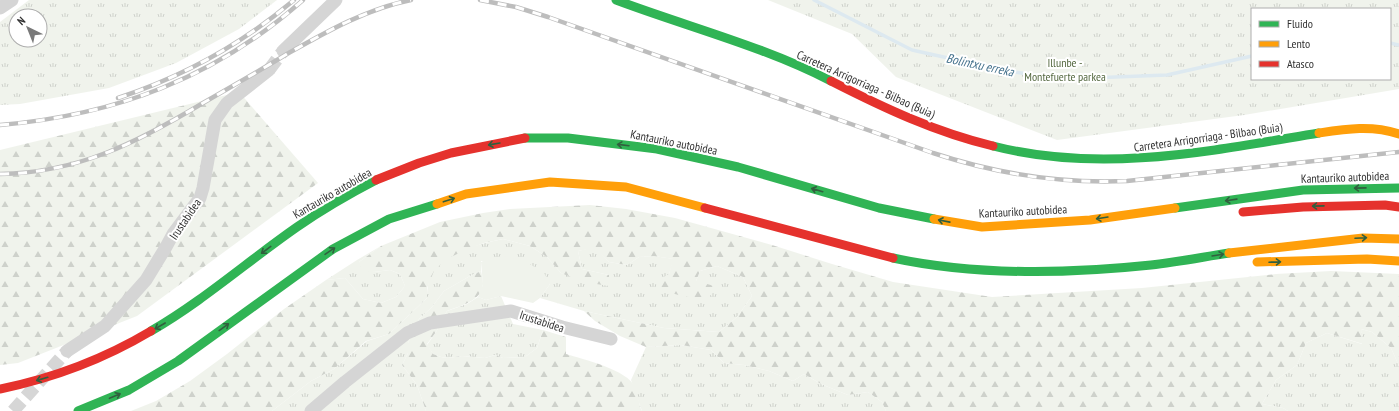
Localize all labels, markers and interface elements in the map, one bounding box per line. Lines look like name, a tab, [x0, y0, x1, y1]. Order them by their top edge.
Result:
north arrow	[8, 8, 48, 48]
legend	[1251, 8, 1391, 80]
text: N	[14, 14, 28, 28]
text: Fluido	[1287, 16, 1313, 31]
text: Lento	[1287, 36, 1310, 51]
street label: Carretera Arrigorriaga - Bilbao (Buia)	[795, 47, 938, 121]
water label: Bolintxu erreka	[945, 50, 1016, 81]
park label: Illunbe - Montefuerte parkea	[1024, 55, 1106, 84]
text: Atasco	[1287, 56, 1314, 71]
street label: Carretera Arrigorriaga - Bilbao (Buia)	[1133, 119, 1283, 155]
street label: Kantauriko autobidea	[629, 126, 719, 158]
one-way arrow	[488, 140, 501, 148]
one-way arrow	[617, 141, 630, 149]
street label: Kantauriko autobidea	[290, 164, 374, 222]
street label: Kantauriko autobidea	[1301, 168, 1390, 186]
one-way arrow	[1354, 185, 1367, 192]
one-way arrow	[811, 186, 824, 193]
street label: Irustabidea	[166, 195, 204, 242]
one-way arrow	[442, 195, 454, 203]
one-way arrow	[1225, 196, 1238, 203]
street label: Kantauriko autobidea	[978, 201, 1068, 221]
one-way arrow	[1312, 203, 1325, 210]
one-way arrow	[1096, 214, 1109, 222]
one-way arrow	[937, 216, 950, 224]
one-way arrow	[1354, 235, 1367, 242]
one-way arrow	[261, 246, 272, 254]
one-way arrow	[324, 247, 336, 255]
one-way arrow	[1211, 251, 1224, 259]
one-way arrow	[1268, 258, 1281, 266]
street label: Irustabidea	[518, 307, 566, 335]
one-way arrow	[155, 322, 167, 330]
one-way arrow	[219, 323, 230, 331]
one-way arrow	[36, 376, 49, 383]
one-way arrow	[108, 392, 120, 400]

